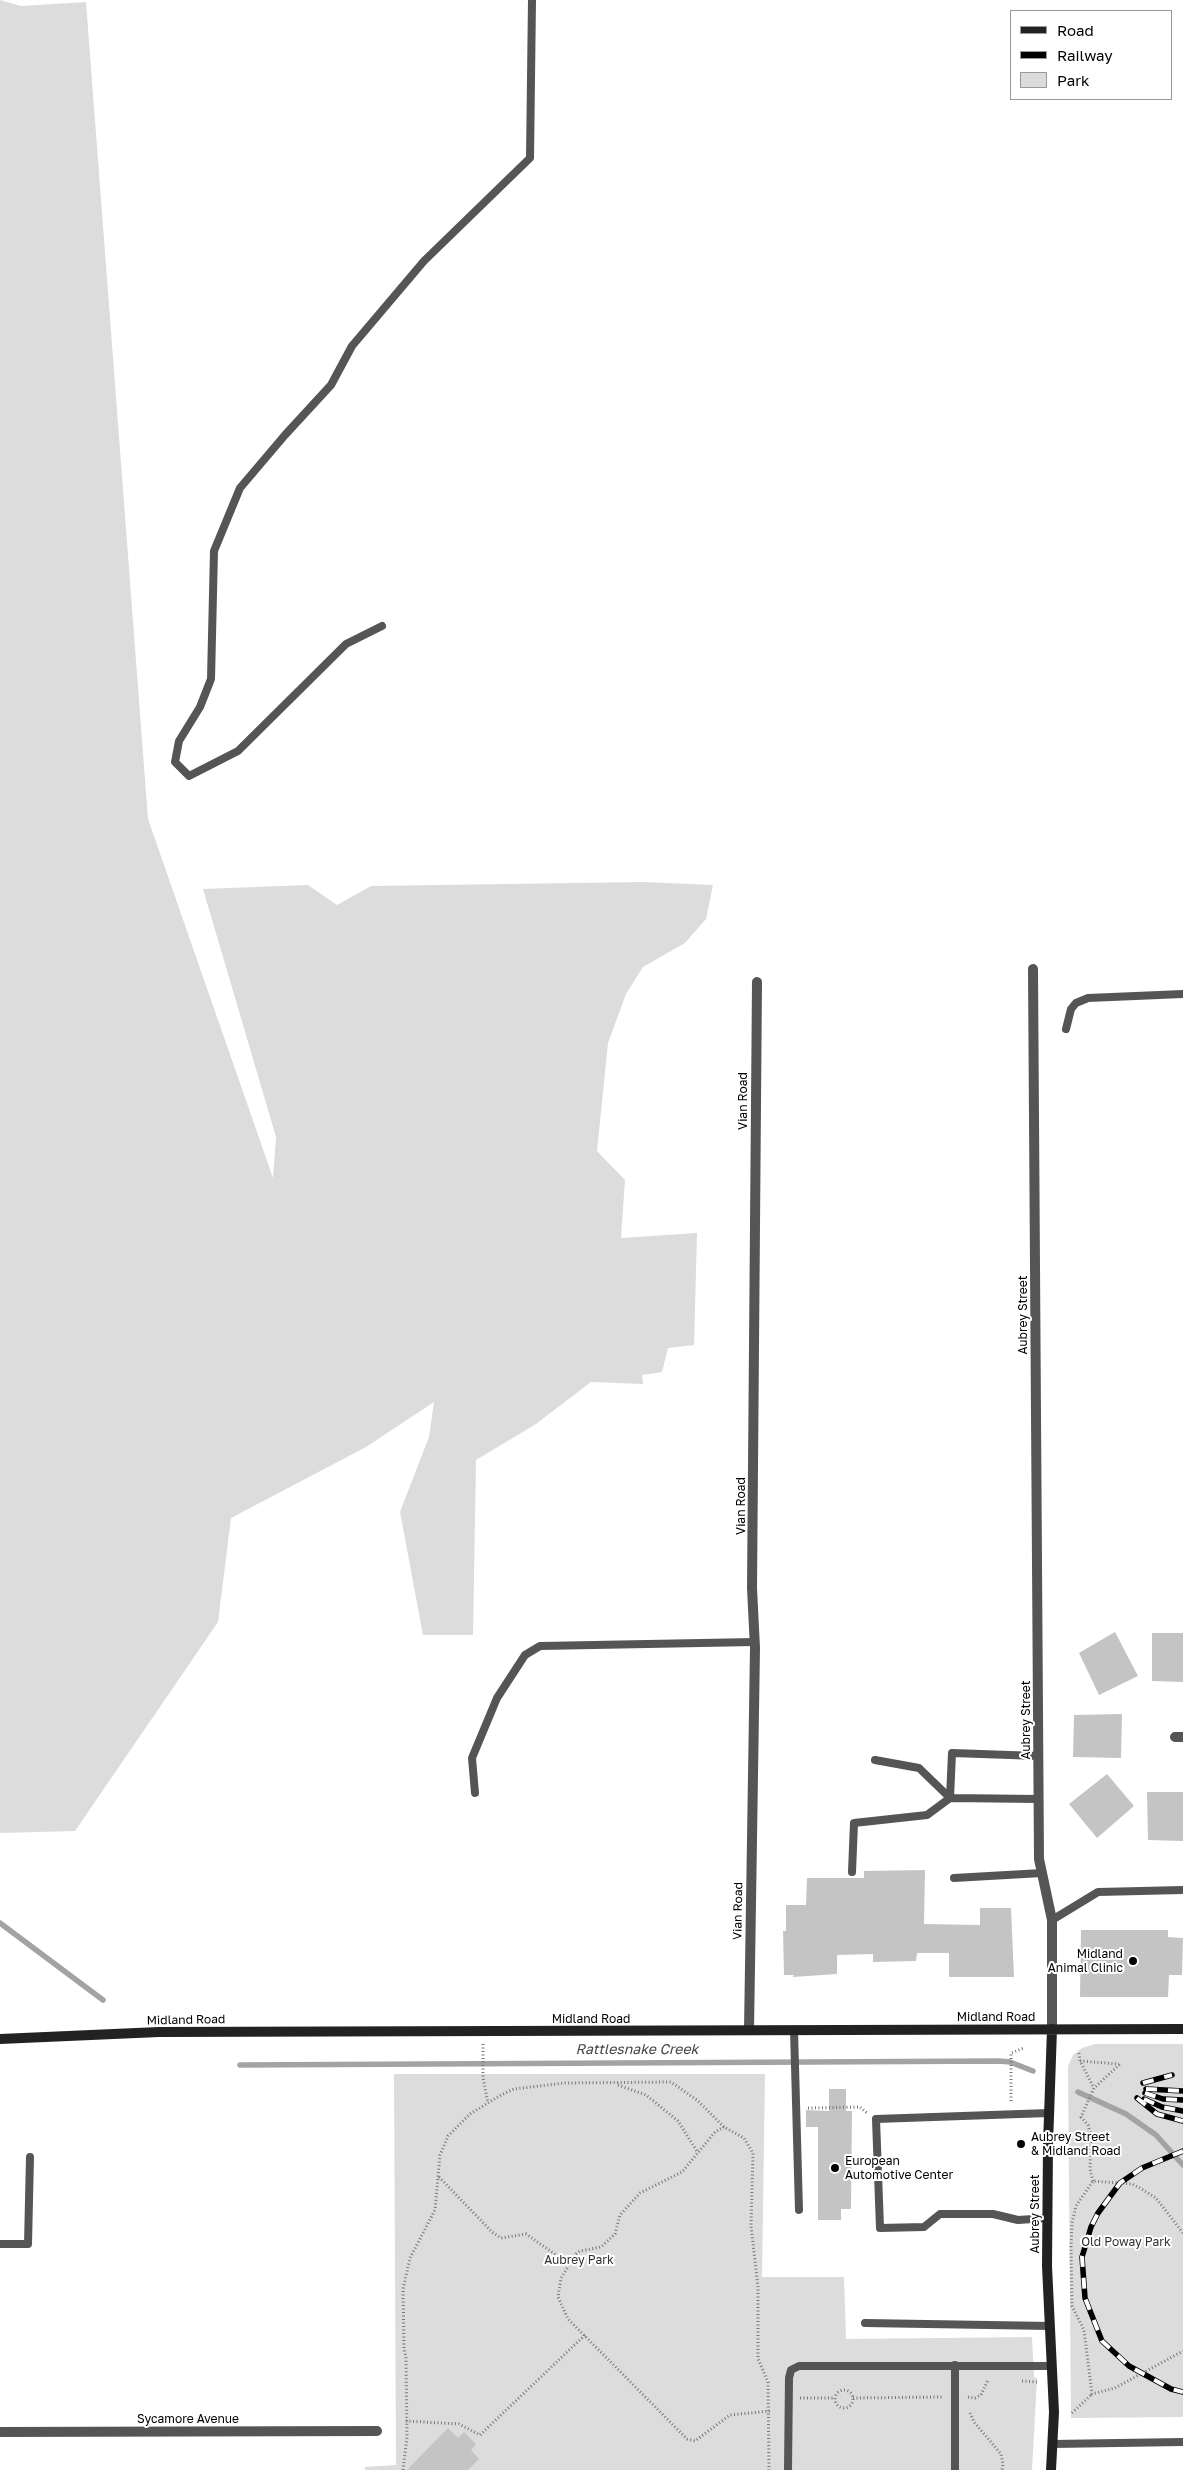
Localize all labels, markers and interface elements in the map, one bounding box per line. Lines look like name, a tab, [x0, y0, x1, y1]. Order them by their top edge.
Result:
legend	[1010, 10, 1173, 100]
text: Road	[1057, 21, 1094, 39]
text: Railway	[1057, 46, 1113, 64]
text: Park	[1057, 71, 1089, 89]
street label: Vian Road	[736, 1072, 750, 1130]
street label: Aubrey Street	[1016, 1276, 1030, 1354]
street label: Vian Road	[734, 1477, 748, 1535]
street label: Aubrey Street	[1019, 1681, 1033, 1759]
street label: Vian Road	[730, 1882, 746, 1940]
place label: Midland Animal Clinic	[1048, 1947, 1123, 1975]
marker: Midland Animal Clinic	[1127, 1955, 1139, 1967]
street label: Midland Road	[957, 2010, 1035, 2024]
street label: Midland Road	[147, 2012, 225, 2028]
street label: Midland Road	[552, 2012, 630, 2026]
water label: Rattlesnake Creek	[576, 2042, 698, 2058]
place label: Aubrey Street & Midland Road	[1031, 2130, 1121, 2158]
marker: Aubrey Street & Midland Road	[1015, 2138, 1027, 2150]
place label: European Automotive Center	[845, 2154, 953, 2182]
marker: European Automotive Center	[829, 2162, 841, 2174]
street label: Aubrey Street	[1028, 2175, 1042, 2253]
park label: Old Poway Park	[1081, 2235, 1171, 2249]
park label: Aubrey Park	[544, 2253, 614, 2267]
street label: Sycamore Avenue	[137, 2412, 239, 2426]

